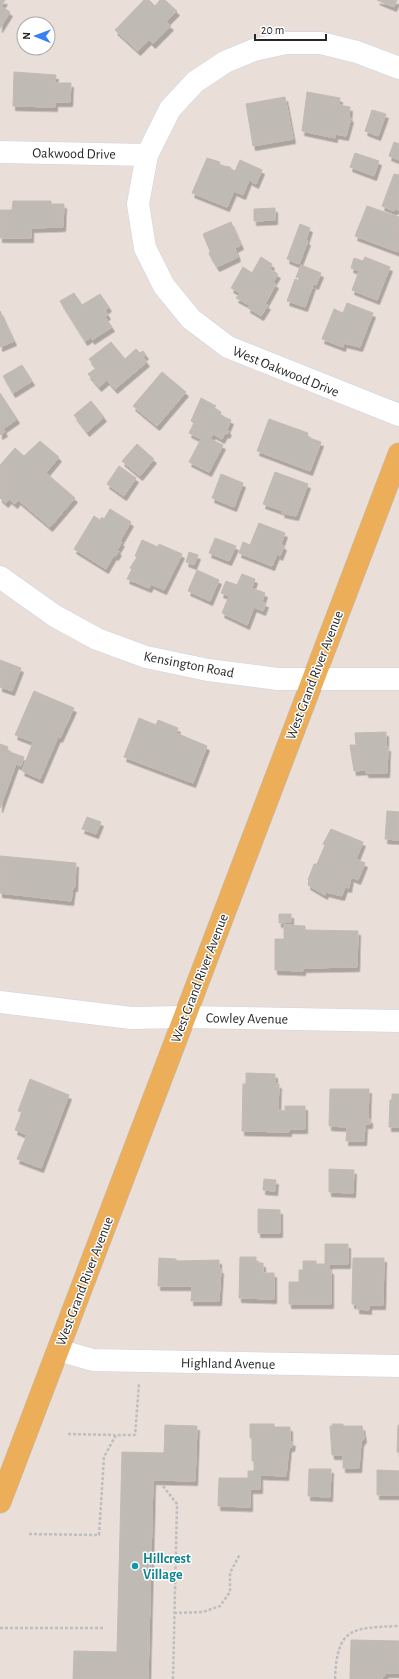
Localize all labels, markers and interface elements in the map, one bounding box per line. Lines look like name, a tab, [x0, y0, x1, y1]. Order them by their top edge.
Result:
north arrow	[16, 16, 56, 56]
scale bar	[255, 16, 326, 42]
text: 20 m	[261, 24, 284, 36]
text: N	[21, 32, 32, 40]
street label: Oakwood Drive	[32, 146, 116, 162]
street label: West Oakwood Drive	[230, 344, 341, 400]
street label: West Grand River Avenue	[284, 609, 346, 742]
street label: Kensington Road	[142, 649, 235, 681]
street label: West Grand River Avenue	[169, 912, 231, 1045]
street label: Cowley Avenue	[206, 1011, 288, 1027]
street label: West Grand River Avenue	[54, 1215, 116, 1348]
street label: Highland Avenue	[181, 1356, 275, 1372]
place label: Hillcrest Village	[143, 1552, 191, 1582]
marker: Hillcrest Village	[130, 1561, 140, 1571]

